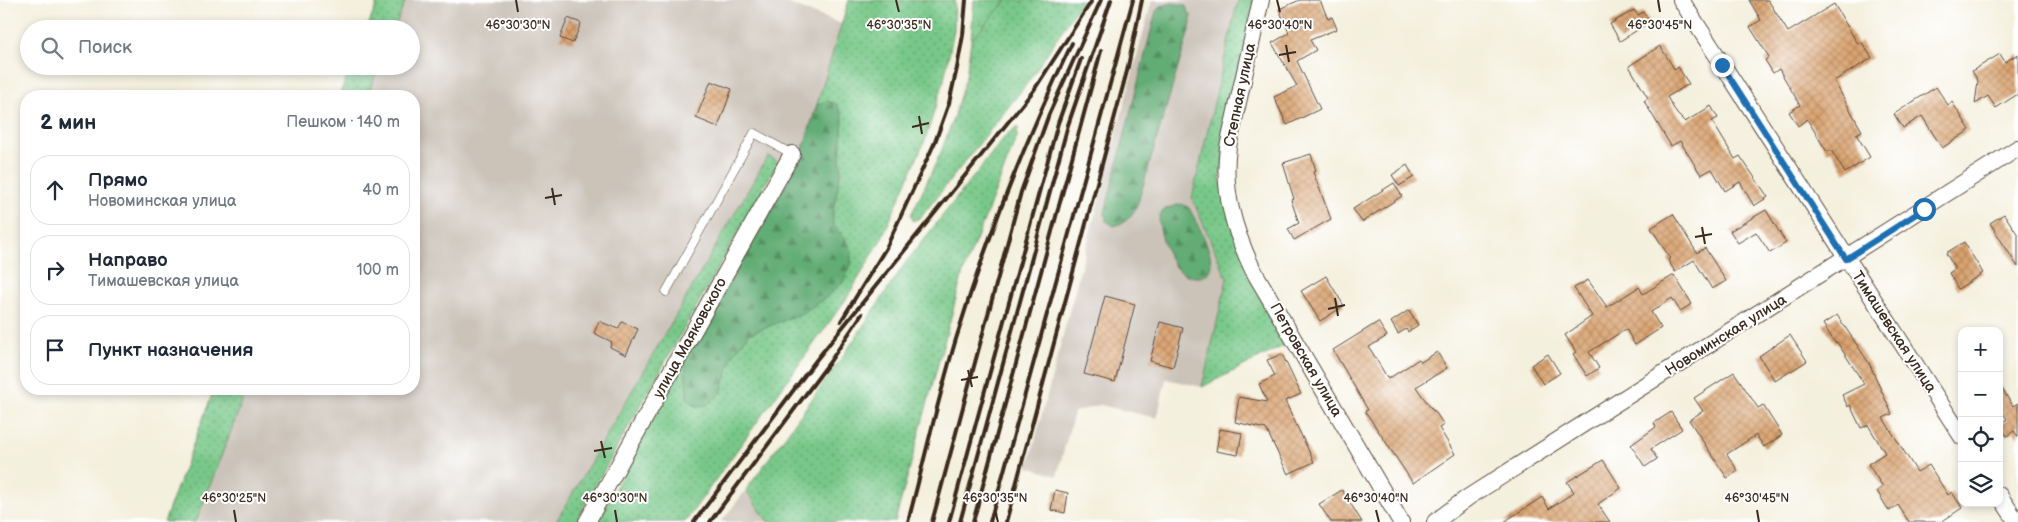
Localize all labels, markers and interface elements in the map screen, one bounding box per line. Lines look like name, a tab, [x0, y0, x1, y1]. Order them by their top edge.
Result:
text: 46°30'30"N	[485, 18, 551, 33]
text: 46°30'35"N	[867, 18, 931, 33]
text: 46°30'40"N	[1248, 18, 1312, 33]
text: 46°30'45"N	[1628, 18, 1692, 33]
search box	[20, 20, 420, 75]
icon: search	[38, 34, 66, 62]
text: Поиск	[78, 36, 132, 59]
street label: Степная улица	[1220, 41, 1260, 149]
route end	[1711, 54, 1734, 77]
text: 2 мин	[40, 110, 96, 135]
text: Пешком · 140 m	[286, 113, 400, 132]
text: Прямо	[88, 169, 148, 192]
icon: ahead	[41, 176, 69, 204]
text: 40 m	[362, 181, 399, 200]
text: Новоминская улица	[88, 192, 237, 211]
route start	[1913, 198, 1936, 221]
text: Направо	[88, 249, 168, 272]
icon: right	[41, 256, 69, 284]
text: 100 m	[356, 261, 399, 280]
street label: Тимашевская улица	[1848, 268, 1941, 397]
text: Тимашевская улица	[88, 272, 239, 291]
street label: улица Маяковского	[649, 274, 731, 402]
street label: Новоминская улица	[1662, 290, 1790, 380]
street label: Петровская улица	[1266, 300, 1346, 421]
map controls	[1958, 327, 2003, 507]
button: +	[1958, 327, 2003, 372]
icon: arrive	[41, 336, 69, 364]
text: Пункт назначения	[88, 339, 253, 362]
button: −	[1958, 372, 2003, 417]
button: locate	[1958, 417, 2003, 462]
button: layers	[1958, 462, 2003, 507]
text: 46°30'25"N	[202, 491, 266, 506]
text: 46°30'30"N	[582, 491, 648, 506]
text: 46°30'35"N	[963, 491, 1027, 506]
text: 46°30'40"N	[1344, 491, 1408, 506]
text: 46°30'45"N	[1725, 491, 1789, 506]

